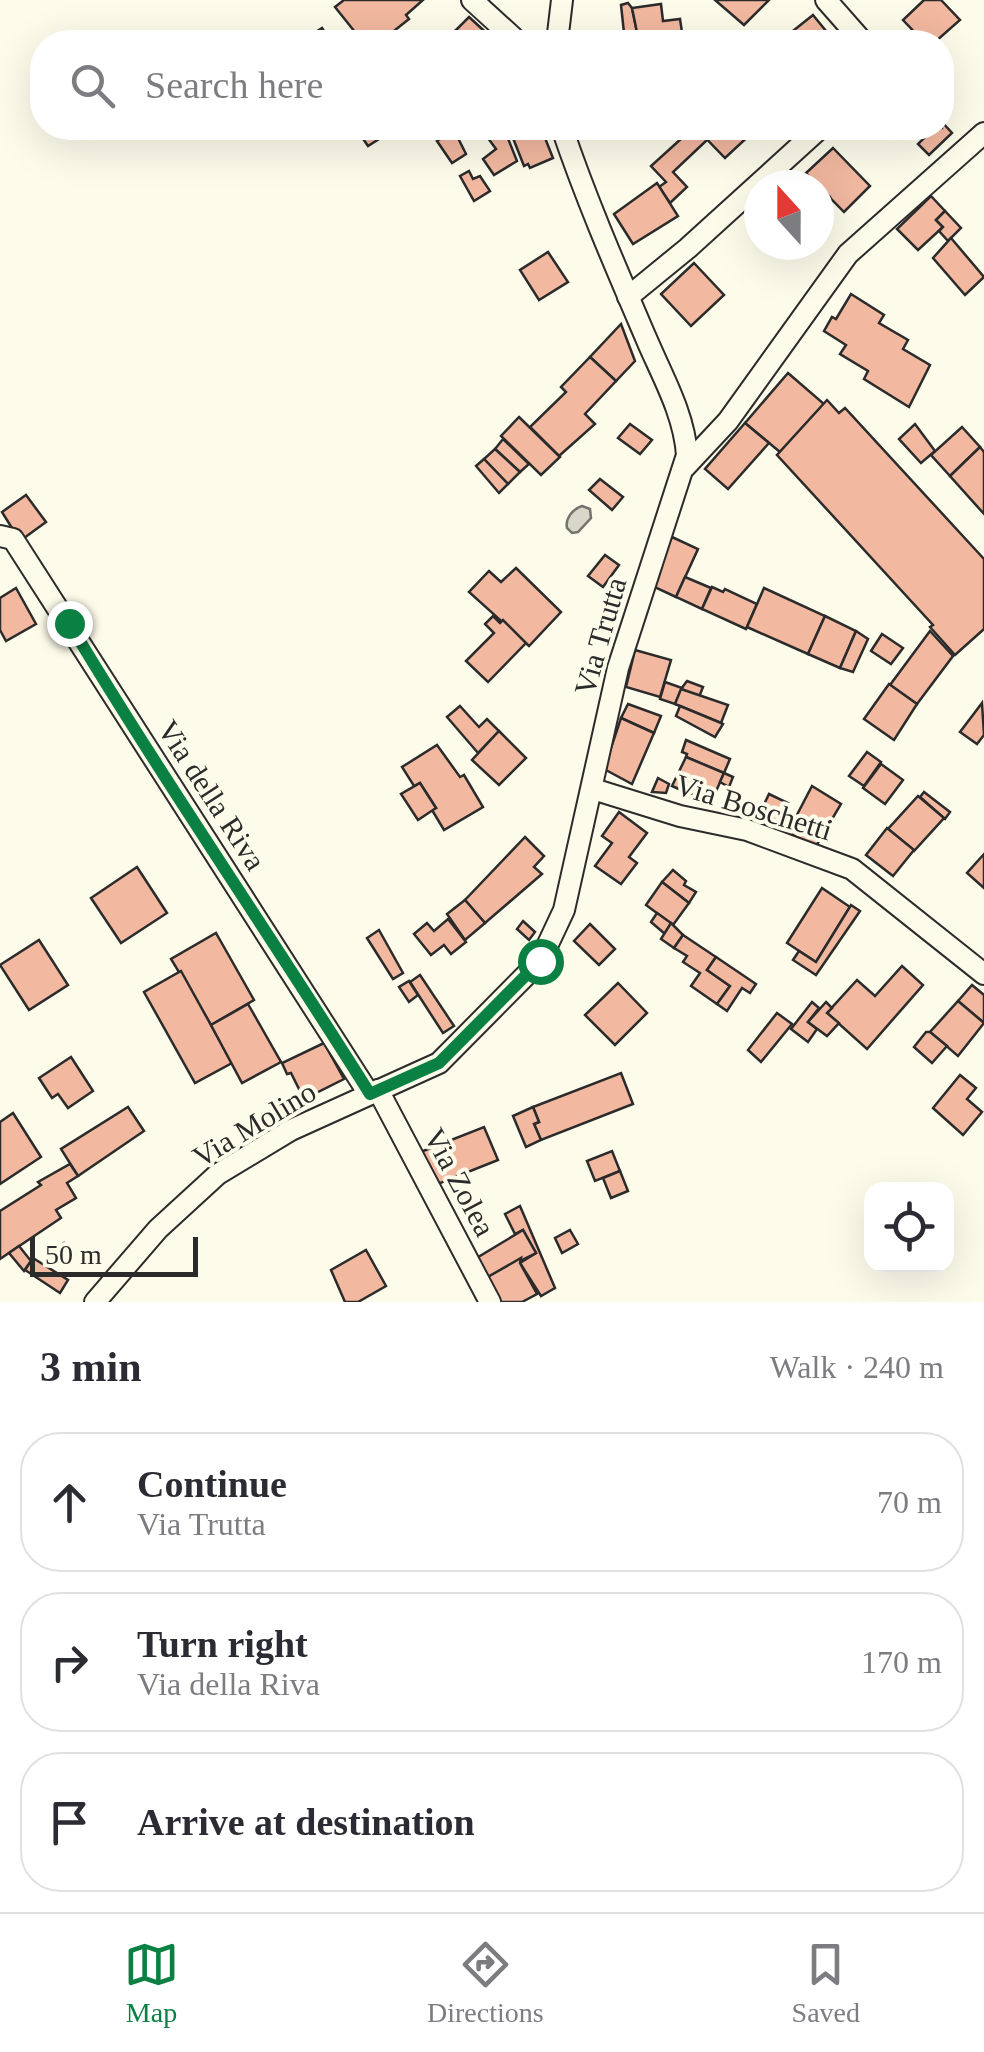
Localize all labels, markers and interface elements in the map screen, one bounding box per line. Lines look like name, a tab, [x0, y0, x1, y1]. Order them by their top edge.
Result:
search box	[30, 30, 954, 140]
icon: search	[65, 58, 120, 113]
text: Search here	[145, 64, 323, 106]
north arrow	[744, 170, 834, 260]
street label: Via Trutta	[568, 573, 632, 699]
route end	[47, 601, 93, 647]
street label: Via della Riva	[151, 714, 273, 876]
street label: Via Boschetti	[672, 767, 836, 847]
route start	[518, 939, 564, 985]
street label: Via Molino	[187, 1074, 321, 1174]
street label: Via Zolea	[418, 1122, 502, 1242]
map controls	[864, 1182, 954, 1272]
button: locate	[864, 1182, 954, 1272]
scale bar	[30, 1232, 198, 1276]
text: 50 m	[45, 1239, 102, 1270]
text: 3 min	[40, 1344, 142, 1390]
text: Walk · 240 m	[770, 1349, 944, 1385]
text: Continue	[137, 1463, 287, 1505]
icon: ahead	[42, 1475, 97, 1530]
text: 70 m	[877, 1484, 942, 1520]
text: Via Trutta	[137, 1506, 266, 1542]
text: Turn right	[137, 1623, 308, 1665]
icon: right	[42, 1635, 97, 1690]
text: 170 m	[861, 1644, 942, 1680]
text: Via della Riva	[137, 1666, 320, 1702]
icon: arrive	[42, 1795, 97, 1850]
text: Arrive at destination	[137, 1801, 475, 1843]
tab: Map	[124, 1937, 179, 2029]
tab: Directions	[427, 1937, 544, 2029]
tab: Saved	[792, 1937, 860, 2029]

